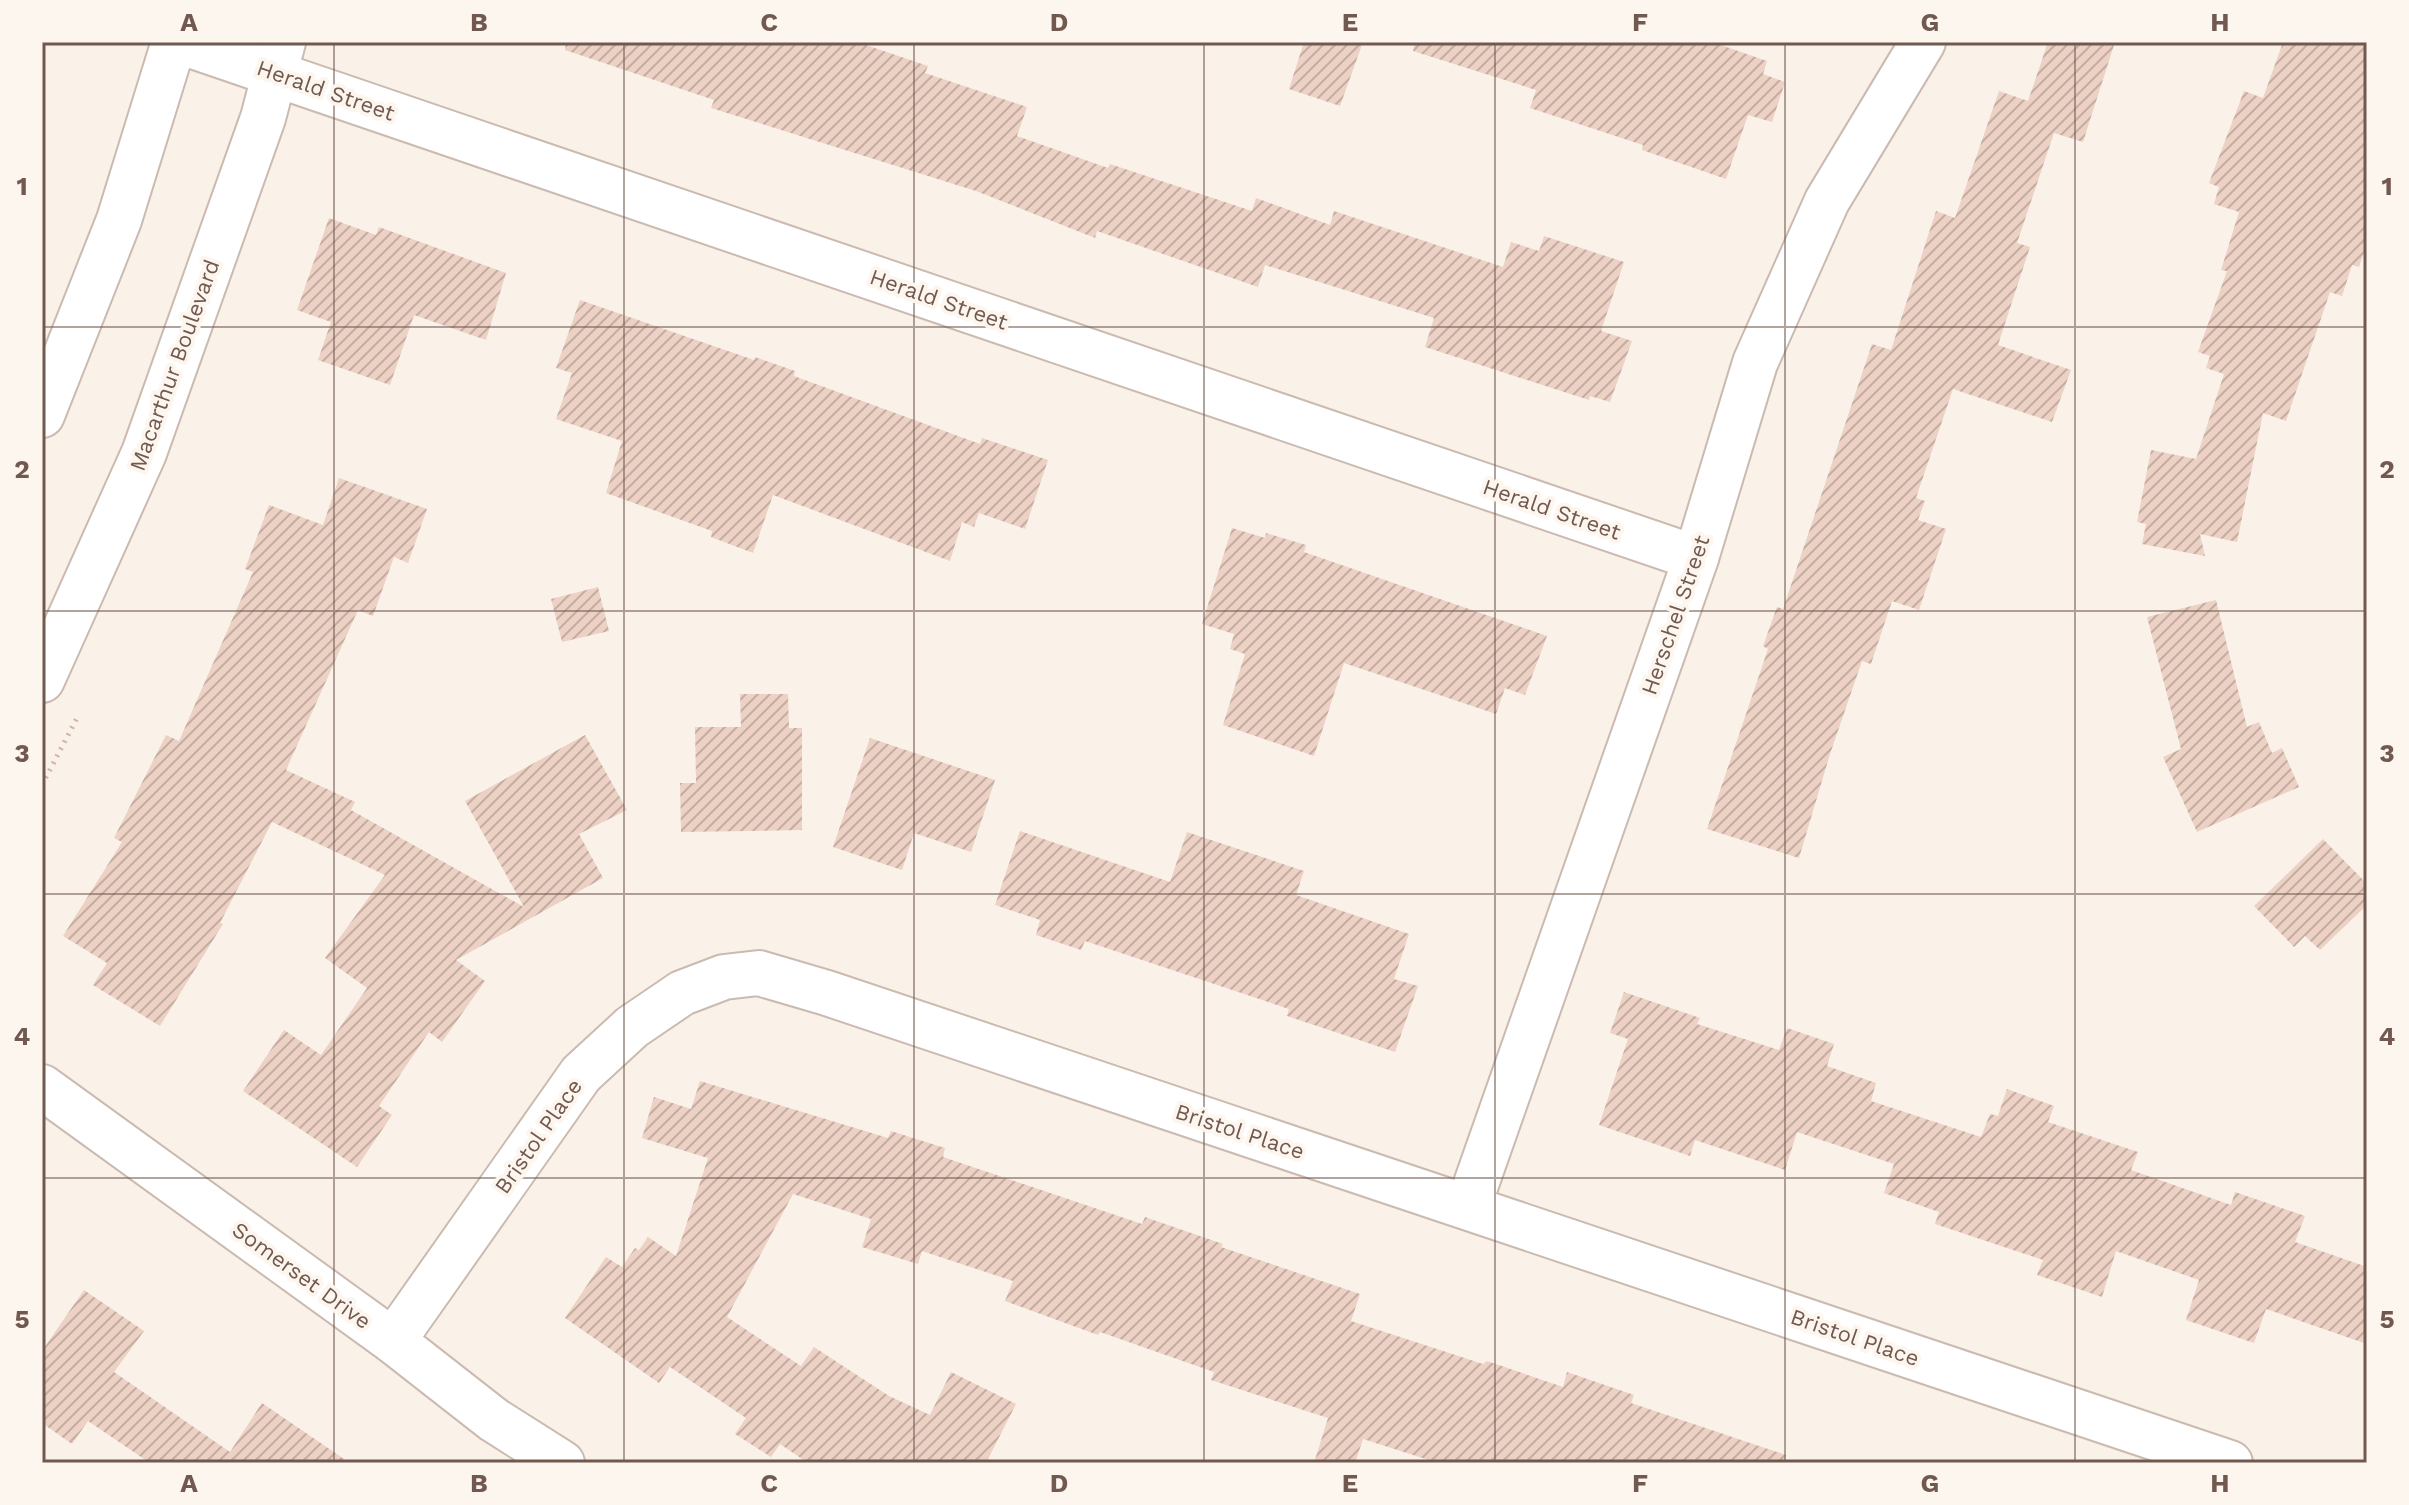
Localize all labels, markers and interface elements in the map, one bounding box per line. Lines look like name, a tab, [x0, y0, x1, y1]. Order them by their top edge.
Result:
text: A	[180, 7, 198, 37]
text: B	[470, 7, 488, 37]
text: C	[760, 7, 778, 37]
text: D	[1050, 7, 1068, 37]
text: E	[1342, 7, 1358, 37]
text: F	[1632, 7, 1648, 37]
text: G	[1921, 7, 1939, 37]
text: H	[2210, 7, 2230, 37]
street label: Herald Street	[254, 55, 398, 126]
text: 1	[16, 171, 28, 201]
text: 1	[2381, 171, 2393, 201]
street label: Macarthur Boulevard	[125, 256, 224, 474]
street label: Herald Street	[867, 264, 1011, 335]
text: 2	[14, 454, 30, 484]
text: 2	[2379, 454, 2395, 484]
street label: Herald Street	[1480, 474, 1624, 545]
street label: Herschel Street	[1636, 532, 1714, 698]
text: 3	[14, 738, 30, 768]
text: 3	[2379, 738, 2395, 768]
text: 4	[14, 1021, 31, 1051]
text: 4	[2379, 1021, 2396, 1051]
street label: Bristol Place	[490, 1074, 587, 1198]
street label: Bristol Place	[1172, 1099, 1308, 1164]
street label: Somerset Drive	[228, 1217, 376, 1334]
text: 5	[14, 1304, 30, 1334]
street label: Bristol Place	[1787, 1304, 1922, 1371]
text: 5	[2379, 1304, 2395, 1334]
text: A	[180, 1468, 198, 1498]
text: B	[470, 1468, 488, 1498]
text: C	[760, 1468, 778, 1498]
text: D	[1050, 1468, 1068, 1498]
text: E	[1342, 1468, 1358, 1498]
text: F	[1632, 1468, 1648, 1498]
text: G	[1921, 1468, 1939, 1498]
text: H	[2210, 1468, 2230, 1498]

